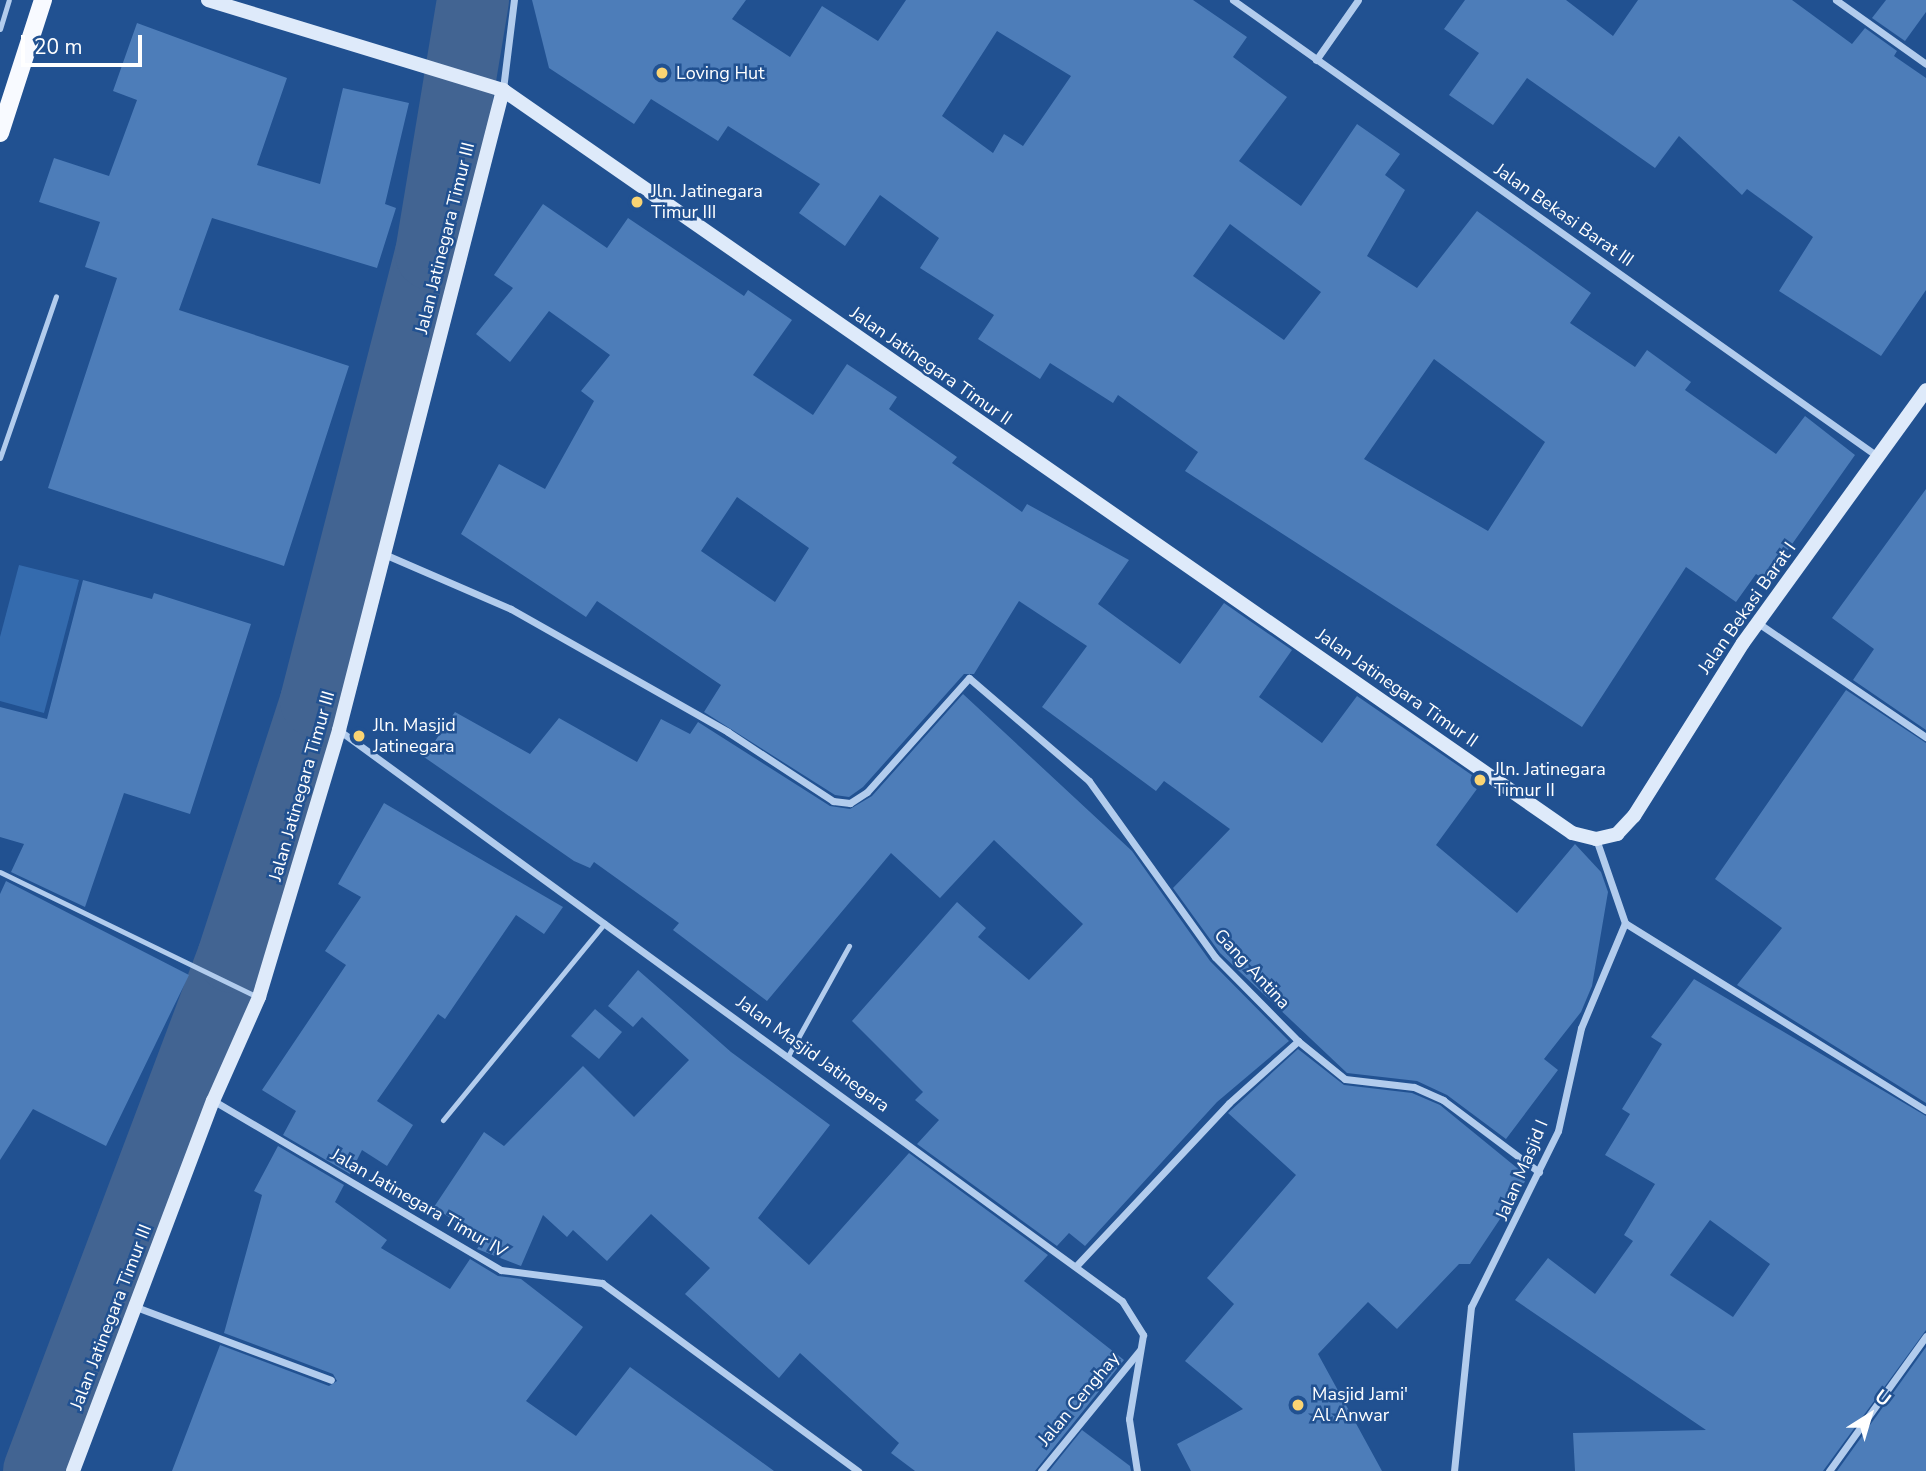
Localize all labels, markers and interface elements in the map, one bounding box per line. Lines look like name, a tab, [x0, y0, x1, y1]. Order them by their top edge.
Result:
scale bar	[24, 21, 145, 65]
text: 20 m	[34, 33, 83, 61]
place label: Loving Hut	[676, 62, 764, 84]
marker: Loving Hut	[654, 65, 670, 81]
street label: Jalan Jatinegara Timur III	[411, 140, 479, 336]
street label: Jalan Bekasi Barat III	[1490, 159, 1638, 271]
place label: Jln. Jatinegara Timur III	[651, 181, 763, 224]
marker: Jln. Jatinegara Timur III	[629, 194, 645, 210]
street label: Jalan Jatinegara Timur II	[846, 302, 1016, 430]
street label: Jalan Bekasi Barat I	[1693, 538, 1801, 678]
street label: Jalan Jatinegara Timur II	[1312, 624, 1482, 752]
street label: Jalan Jatinegara Timur III	[265, 688, 339, 884]
place label: Jln. Masjid Jatinegara	[373, 715, 456, 758]
marker: Jln. Masjid Jatinegara	[351, 728, 367, 744]
place label: Jln. Jatinegara Timur II	[1494, 759, 1606, 802]
marker: Jln. Jatinegara Timur II	[1472, 772, 1488, 788]
street label: Gang Antina	[1209, 924, 1295, 1014]
street label: Jalan Masjid Jatinegara	[732, 991, 894, 1117]
street label: Jalan Masjid I	[1491, 1117, 1553, 1223]
street label: Jalan Jatinegara Timur IV	[327, 1144, 511, 1262]
street label: Jalan Jatinegara Timur III	[66, 1221, 156, 1413]
street label: Jalan Cenghay	[1033, 1348, 1125, 1450]
north arrow	[1835, 1380, 1905, 1450]
place label: Masjid Jami' Al Anwar	[1312, 1384, 1408, 1426]
text: U	[1869, 1384, 1896, 1413]
marker: Masjid Jami' Al Anwar	[1290, 1397, 1306, 1413]

